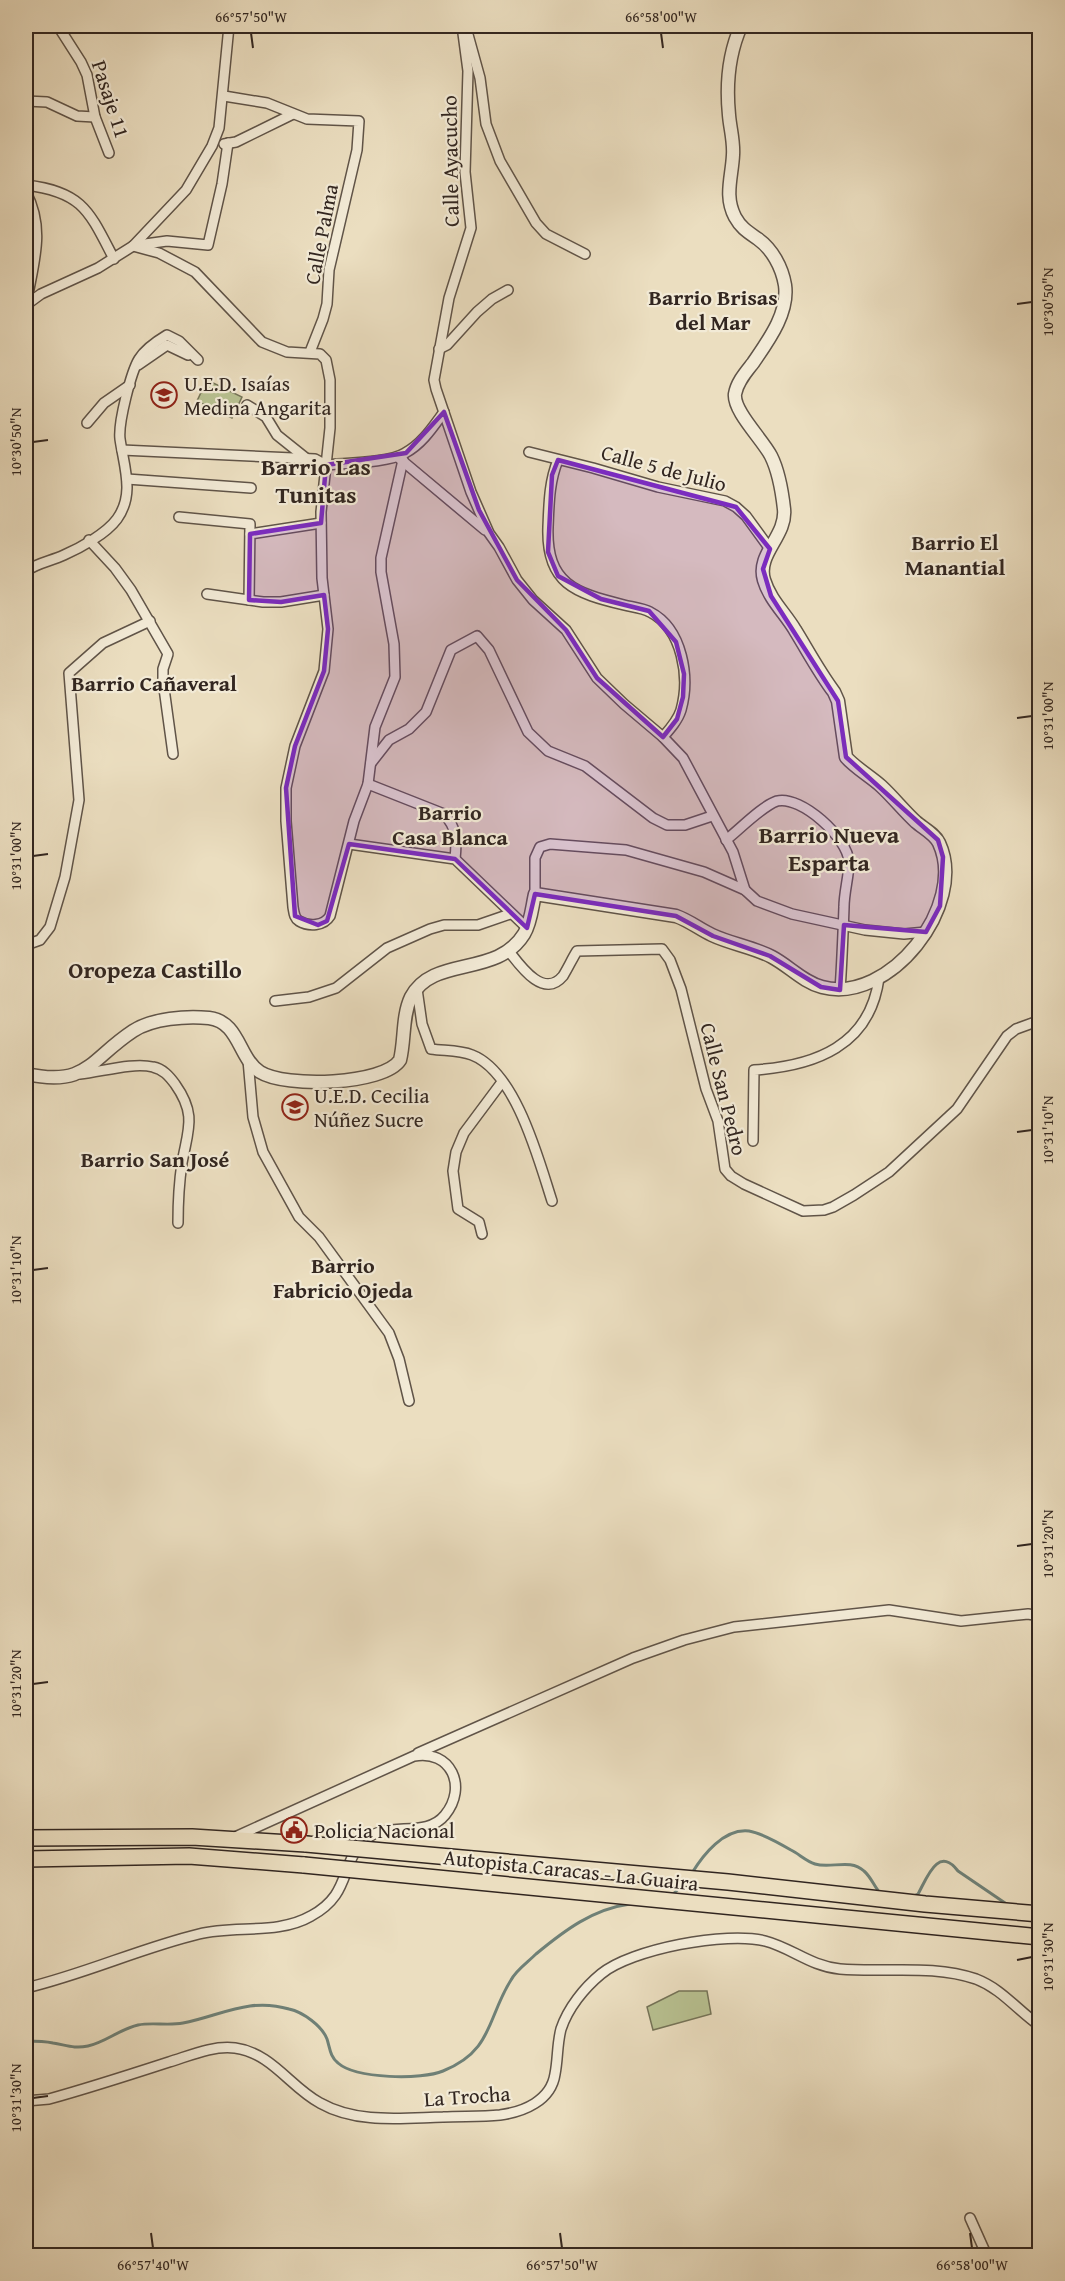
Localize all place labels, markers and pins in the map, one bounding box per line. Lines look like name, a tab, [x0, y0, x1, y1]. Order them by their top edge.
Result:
place label: U.E.D. Isaías Medina Angarita	[184, 368, 331, 423]
school or university icon: U.E.D. Isaías Medina Angarita	[149, 380, 179, 410]
place label: U.E.D. Cecilia Núñez Sucre	[314, 1080, 429, 1135]
school or university icon: U.E.D. Cecilia Núñez Sucre	[280, 1092, 310, 1122]
public building icon: Policia Nacional	[279, 1815, 309, 1845]
place label: Policia Nacional	[314, 1815, 455, 1846]

